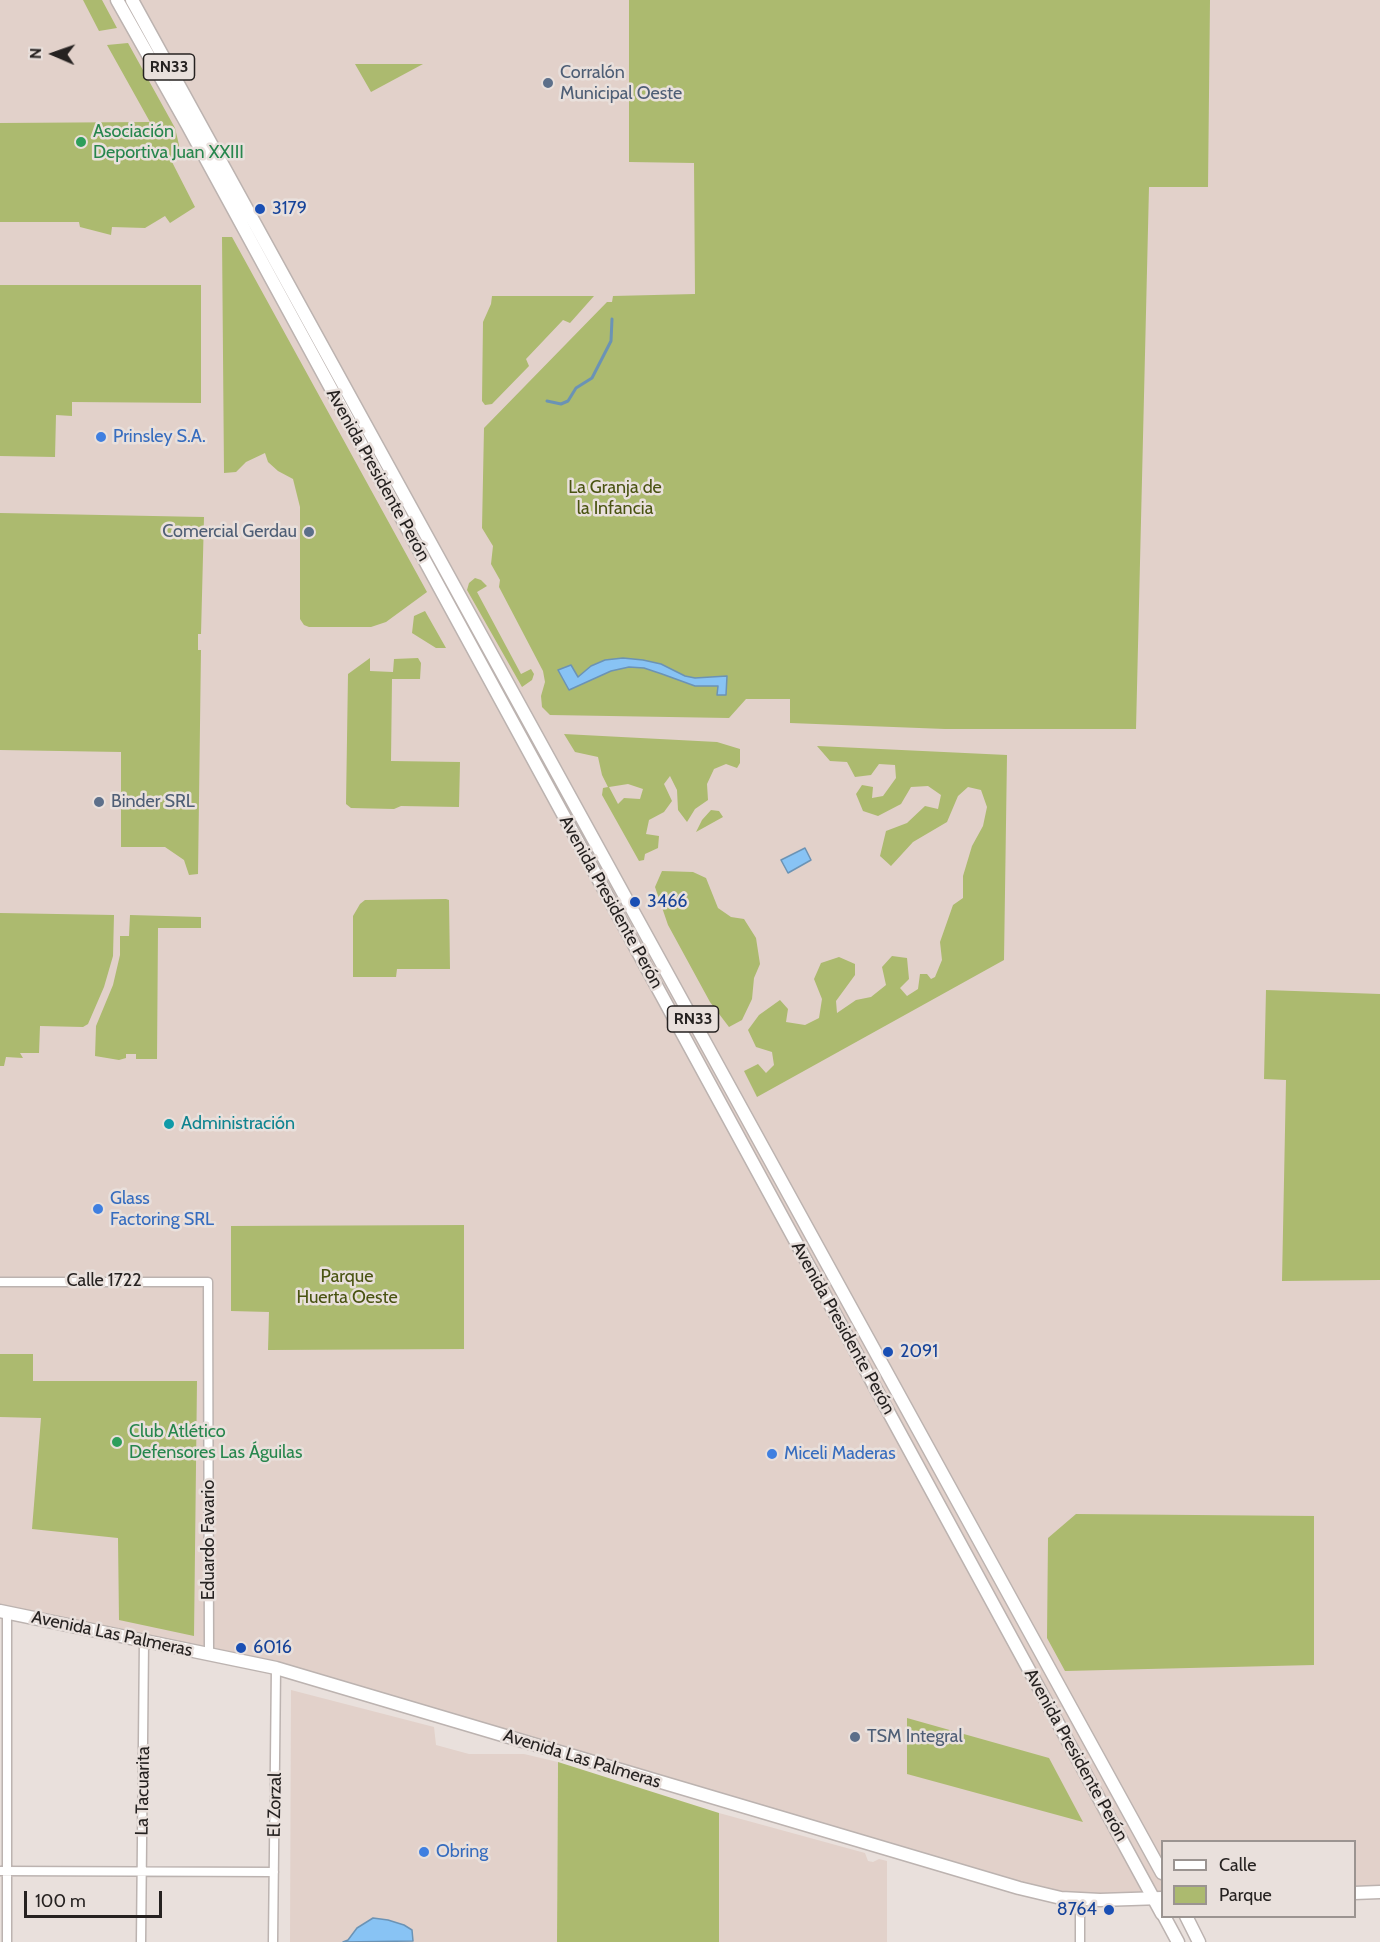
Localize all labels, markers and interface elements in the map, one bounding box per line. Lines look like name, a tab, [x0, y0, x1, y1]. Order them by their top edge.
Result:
north arrow	[24, 24, 84, 84]
text: N	[26, 47, 45, 59]
road number: RN33	[144, 54, 195, 80]
place label: Corralón Municipal Oeste	[560, 62, 682, 104]
marker: Corralón Municipal Oeste	[541, 76, 555, 90]
place label: Asociación Deportiva Juan XXIII	[93, 121, 244, 164]
marker: Asociación Deportiva Juan XXIII	[74, 135, 88, 149]
place label: 3179	[272, 198, 307, 220]
marker: 3179	[253, 202, 267, 216]
street label: Avenida Presidente Perón	[322, 385, 434, 565]
place label: Prinsley S.A.	[113, 426, 206, 448]
marker: Prinsley S.A.	[94, 430, 108, 444]
park label: La Granja de la Infancia	[568, 477, 662, 520]
place label: Comercial Gerdau	[162, 521, 297, 543]
marker: Comercial Gerdau	[302, 525, 316, 539]
place label: Binder SRL	[111, 791, 195, 813]
marker: Binder SRL	[92, 795, 106, 809]
street label: Avenida Presidente Perón	[555, 812, 667, 992]
place label: 3466	[647, 891, 688, 913]
marker: 3466	[628, 895, 642, 909]
road number: RN33	[668, 1006, 718, 1032]
place label: Administración	[181, 1113, 295, 1135]
marker: Administración	[162, 1117, 176, 1131]
place label: Glass Factoring SRL	[110, 1188, 214, 1230]
marker: Glass Factoring SRL	[91, 1202, 105, 1216]
street label: Avenida Presidente Perón	[787, 1238, 899, 1418]
park label: Parque Huerta Oeste	[296, 1266, 398, 1308]
street label: Calle 1722	[66, 1270, 142, 1292]
place label: 2091	[900, 1341, 938, 1363]
marker: 2091	[881, 1345, 895, 1359]
place label: Club Atlético Defensores Las Águilas	[129, 1421, 302, 1464]
marker: Club Atlético Defensores Las Águilas	[110, 1435, 124, 1449]
place label: Miceli Maderas	[784, 1443, 896, 1465]
marker: Miceli Maderas	[765, 1447, 779, 1461]
street label: Eduardo Favario	[198, 1480, 220, 1600]
street label: Avenida Las Palmeras	[30, 1606, 194, 1662]
place label: 6016	[253, 1637, 292, 1659]
marker: 6016	[234, 1641, 248, 1655]
street label: Avenida Presidente Perón	[1020, 1665, 1132, 1845]
street label: Avenida Las Palmeras	[501, 1725, 663, 1793]
place label: TSM Integral	[867, 1726, 963, 1748]
marker: TSM Integral	[848, 1730, 862, 1744]
street label: La Tacuarita	[131, 1746, 155, 1836]
street label: El Zorzal	[264, 1773, 286, 1837]
legend	[1161, 1840, 1356, 1918]
place label: Obring	[436, 1841, 488, 1863]
marker: Obring	[417, 1845, 431, 1859]
text: Calle	[1219, 1854, 1256, 1876]
scale bar	[27, 1879, 165, 1917]
text: Parque	[1219, 1884, 1272, 1906]
text: 100 m	[35, 1890, 86, 1912]
place label: 8764	[1057, 1899, 1097, 1921]
marker: 8764	[1102, 1903, 1116, 1917]

